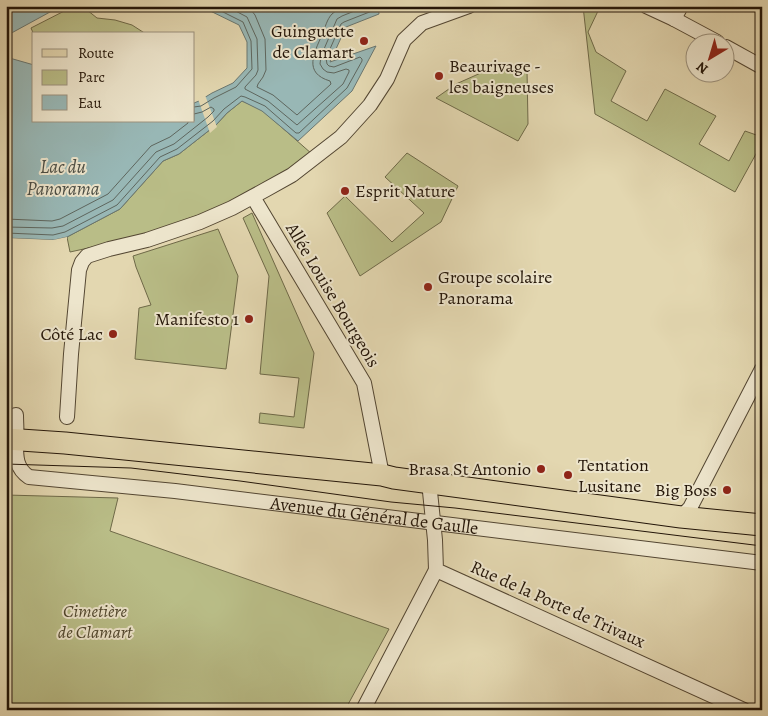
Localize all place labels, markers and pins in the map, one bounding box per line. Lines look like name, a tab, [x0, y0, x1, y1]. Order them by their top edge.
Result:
place label: Guinguette de Clamart	[271, 19, 354, 64]
marker: Guinguette de Clamart	[358, 35, 370, 47]
place label: Beaurivage - les baigneuses	[449, 54, 554, 99]
marker: Beaurivage - les baigneuses	[433, 70, 445, 82]
place label: Esprit Nature	[355, 179, 455, 203]
marker: Esprit Nature	[339, 185, 351, 197]
place label: Groupe scolaire Panorama	[438, 265, 552, 310]
marker: Groupe scolaire Panorama	[422, 281, 434, 293]
place label: Manifesto 1	[155, 307, 239, 331]
marker: Manifesto 1	[243, 313, 255, 325]
place label: Côté Lac	[40, 322, 103, 346]
marker: Côté Lac	[107, 328, 119, 340]
place label: Tentation Lusitane	[578, 453, 649, 498]
place label: Brasa St Antonio	[408, 457, 531, 481]
marker: Brasa St Antonio	[535, 463, 547, 475]
marker: Tentation Lusitane	[562, 469, 574, 481]
place label: Big Boss	[655, 478, 717, 502]
marker: Big Boss	[721, 484, 733, 496]

